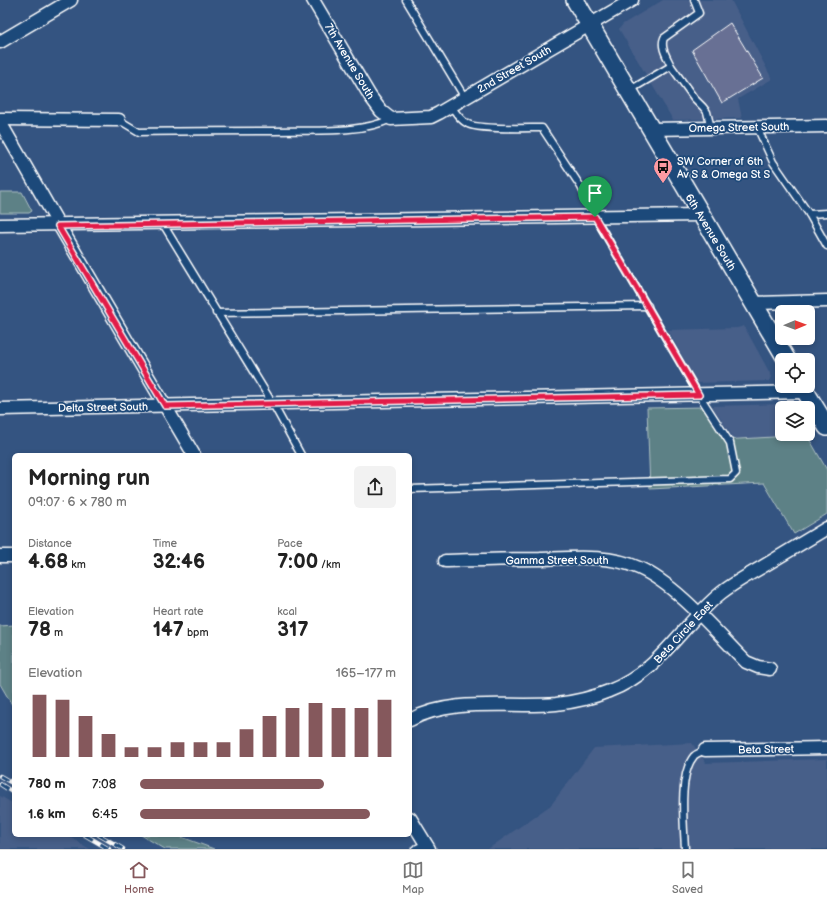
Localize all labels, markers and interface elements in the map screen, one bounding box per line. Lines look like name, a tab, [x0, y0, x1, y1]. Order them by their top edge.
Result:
street label: 7th Avenue South	[322, 21, 377, 101]
street label: 2nd Street South	[475, 43, 553, 96]
street label: Omega Street South	[689, 120, 789, 135]
place label: SW Corner of 6th Av S & Omega St S	[677, 155, 770, 181]
bus stop icon: SW Corner of 6th Av S & Omega St S	[652, 156, 674, 184]
pin	[578, 176, 612, 217]
icon: arrive	[584, 182, 606, 204]
street label: 6th Avenue South	[683, 192, 739, 273]
north arrow	[775, 305, 815, 345]
map controls	[775, 305, 815, 441]
button: locate	[775, 353, 815, 393]
street label: Delta Street South	[58, 400, 148, 415]
button: layers	[775, 401, 815, 441]
text: Morning run	[28, 465, 150, 492]
button: share	[354, 466, 396, 508]
text: 09:07 · 6 × 780 m	[28, 494, 127, 510]
text: Distance	[28, 537, 72, 550]
text: Time	[153, 537, 177, 550]
text: Pace	[277, 537, 302, 550]
text: 4.68	[28, 550, 68, 574]
text: 32:46	[153, 550, 205, 574]
text: 7:00	[277, 550, 318, 574]
street label: Gamma Street South	[506, 554, 608, 567]
text: km	[68, 558, 86, 571]
text: /km	[318, 558, 341, 571]
street label: Beta Circle East	[651, 598, 716, 666]
text: Elevation	[28, 605, 74, 618]
text: Heart rate	[153, 605, 203, 618]
text: kcal	[277, 605, 297, 618]
text: 78	[28, 618, 51, 642]
text: 147	[153, 618, 184, 642]
text: 317	[277, 618, 308, 642]
text: m	[51, 626, 63, 639]
text: bpm	[184, 626, 209, 639]
text: Elevation	[28, 665, 82, 681]
text: 165–177 m	[336, 665, 396, 681]
street label: Beta Street	[738, 742, 795, 756]
text: 780 m	[28, 776, 66, 792]
text: 7:08	[92, 776, 116, 792]
text: 1.6 km	[28, 806, 66, 822]
text: 6:45	[92, 806, 118, 822]
tab: Home	[124, 859, 154, 896]
tab: Map	[402, 859, 424, 896]
tab: Saved	[672, 859, 703, 896]

